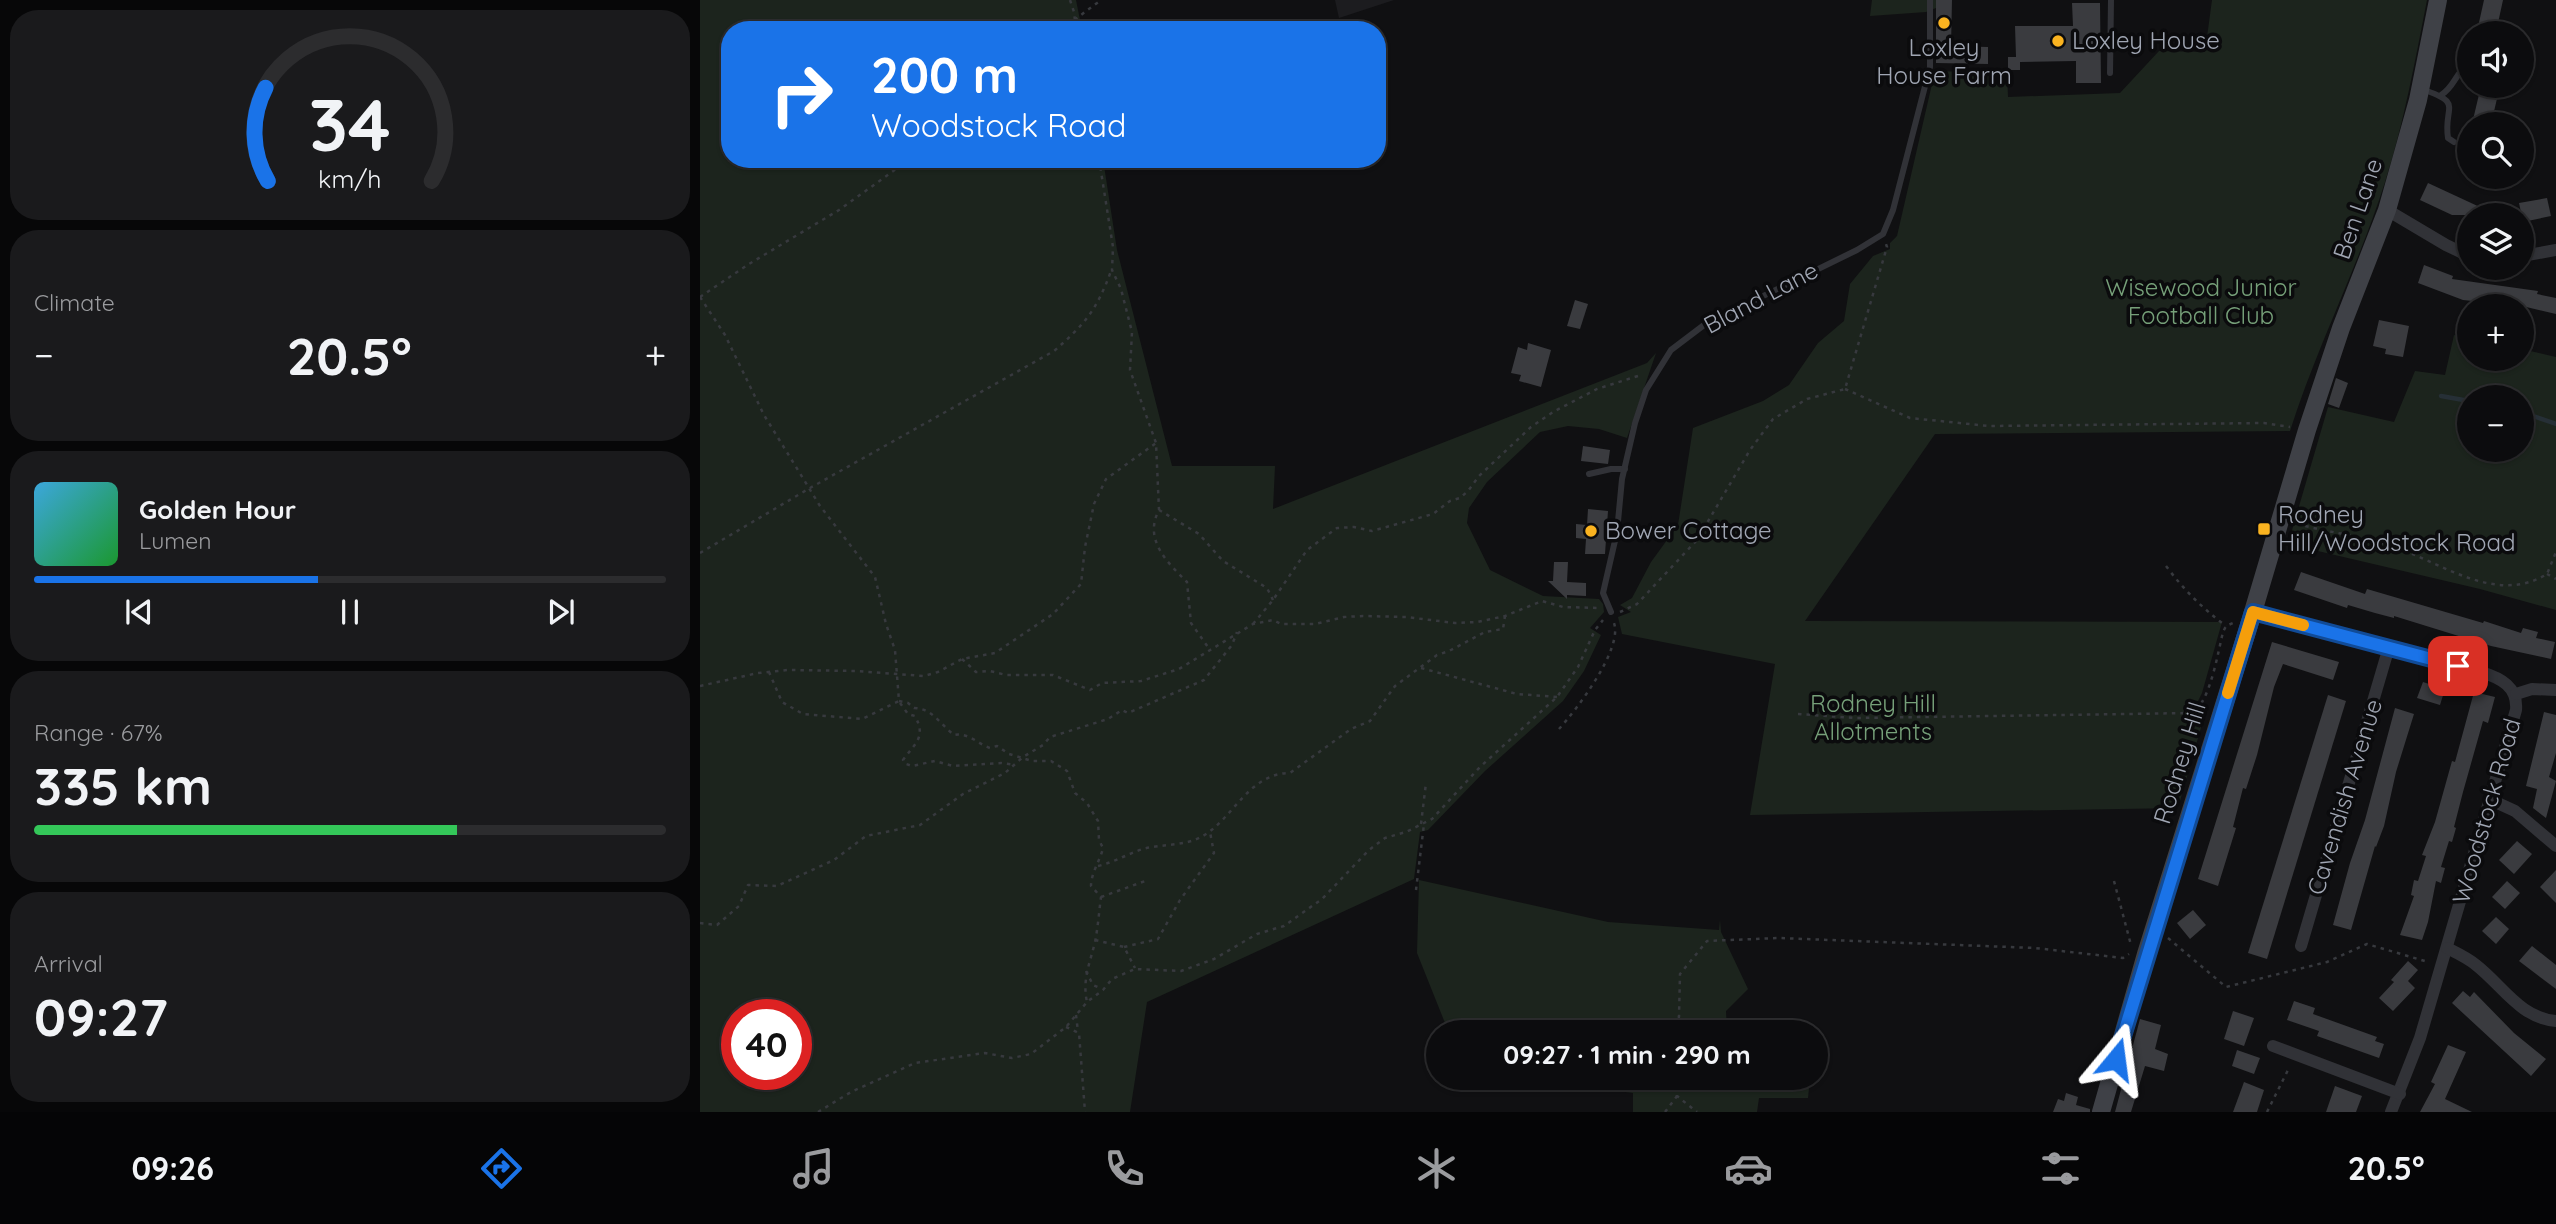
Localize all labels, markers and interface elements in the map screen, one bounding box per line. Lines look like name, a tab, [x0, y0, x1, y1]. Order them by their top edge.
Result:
marker: Loxley House Farm	[1936, 15, 1952, 31]
map controls	[2457, 21, 2534, 462]
button: sound	[2457, 21, 2534, 98]
place label: Loxley House	[2072, 25, 2220, 55]
place label: Loxley House Farm	[1876, 32, 2012, 90]
marker: Loxley House	[2050, 33, 2066, 49]
text: 200 m	[871, 44, 1018, 105]
icon: right	[756, 49, 847, 140]
text: 34	[309, 79, 391, 170]
text: Woodstock Road	[871, 105, 1126, 145]
button: search	[2457, 112, 2534, 189]
street label: Ben Lane	[2326, 154, 2388, 263]
text: km/h	[318, 163, 382, 194]
button: layers	[2457, 203, 2534, 280]
street label: Bland Lane	[1698, 254, 1823, 340]
park label: Wisewood Junior Football Club	[2105, 272, 2297, 330]
text: Climate	[34, 288, 115, 317]
button: +	[2457, 294, 2534, 371]
text: 20.5°	[287, 323, 412, 388]
text: −	[34, 331, 54, 379]
text: +	[645, 331, 666, 379]
button: −	[2457, 385, 2534, 462]
text: Golden Hour	[139, 493, 296, 526]
place label: Rodney Hill/Woodstock Road	[2278, 499, 2515, 557]
place label: Bower Cottage	[1605, 515, 1772, 545]
marker: Rodney Hill/Woodstock Road	[2256, 521, 2272, 537]
marker: Bower Cottage	[1583, 523, 1599, 539]
text: Lumen	[139, 526, 212, 555]
icon: previous	[120, 593, 158, 631]
icon: pause	[331, 593, 369, 631]
icon: next	[542, 593, 580, 631]
pin	[2428, 636, 2488, 696]
icon: arrive	[2439, 647, 2477, 685]
park label: Rodney Hill Allotments	[1810, 688, 1936, 746]
street label: Cavendish Avenue	[2300, 695, 2388, 898]
street label: Rodney Hill	[2146, 698, 2212, 827]
street label: Woodstock Road	[2445, 715, 2527, 907]
text: Range · 67%	[34, 718, 163, 747]
text: 335 km	[34, 753, 212, 818]
text: Arrival	[34, 949, 103, 978]
text: 09:27	[34, 984, 168, 1049]
speed limit sign: 40	[721, 999, 812, 1090]
position arrow	[2079, 1022, 2153, 1096]
text: 09:27 · 1 min · 290 m	[1503, 1038, 1751, 1071]
icon: directions	[477, 1144, 526, 1193]
icon: music	[789, 1144, 838, 1193]
icon: phone	[1100, 1144, 1149, 1193]
icon: climate	[1412, 1144, 1461, 1193]
icon: car	[1724, 1144, 1773, 1193]
icon: filters	[2036, 1144, 2085, 1193]
text: 09:26	[131, 1148, 214, 1188]
text: 20.5°	[2348, 1148, 2425, 1188]

